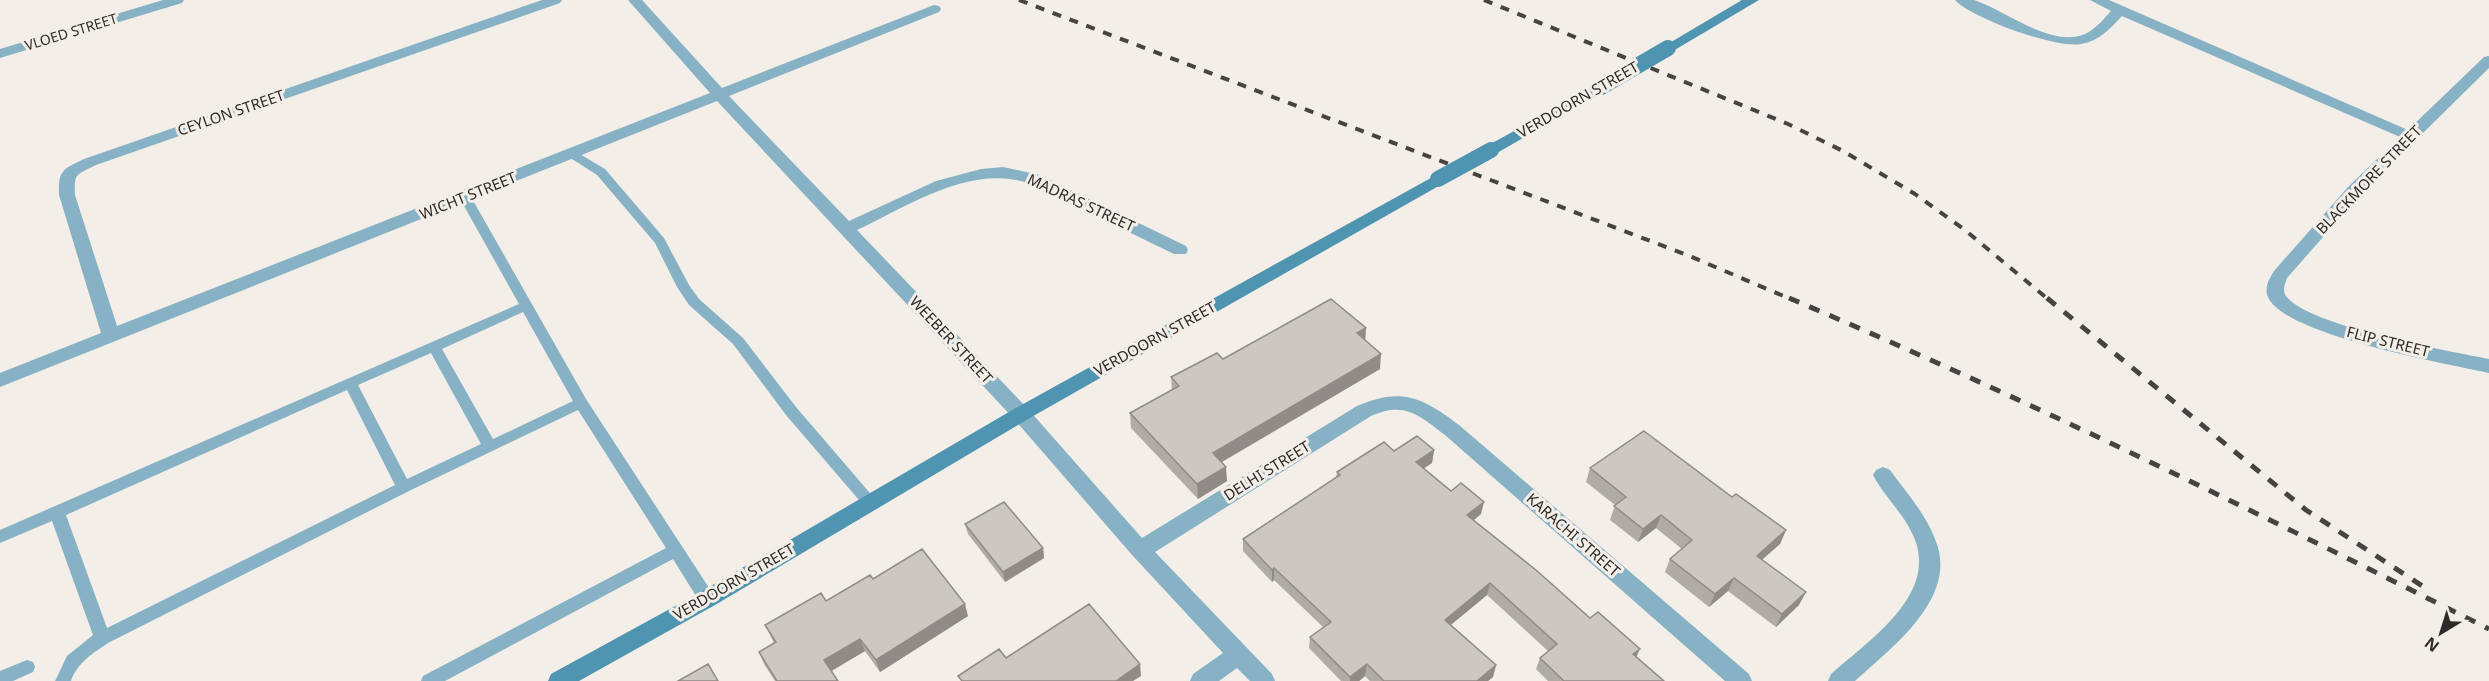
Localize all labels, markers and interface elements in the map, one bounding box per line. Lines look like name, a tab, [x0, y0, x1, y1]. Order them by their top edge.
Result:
street label: VLOED STREET	[22, 8, 120, 55]
street label: VERDOORN STREET	[1513, 56, 1642, 142]
street label: CEYLON STREET	[175, 84, 287, 140]
street label: BLACKMORE STREET	[2311, 120, 2426, 238]
street label: WICHT STREET	[416, 166, 520, 224]
street label: MADRAS STREET	[1025, 168, 1139, 236]
street label: WEEBER STREET	[906, 291, 998, 388]
street label: VERDOORN STREET	[1090, 296, 1220, 380]
street label: FLIP STREET	[2345, 321, 2432, 361]
street label: DELHI STREET	[1220, 435, 1314, 505]
street label: KARACHI STREET	[1523, 488, 1625, 581]
street label: VERDOORN STREET	[669, 538, 798, 624]
north arrow	[2411, 603, 2471, 663]
text: N	[2420, 632, 2444, 657]

